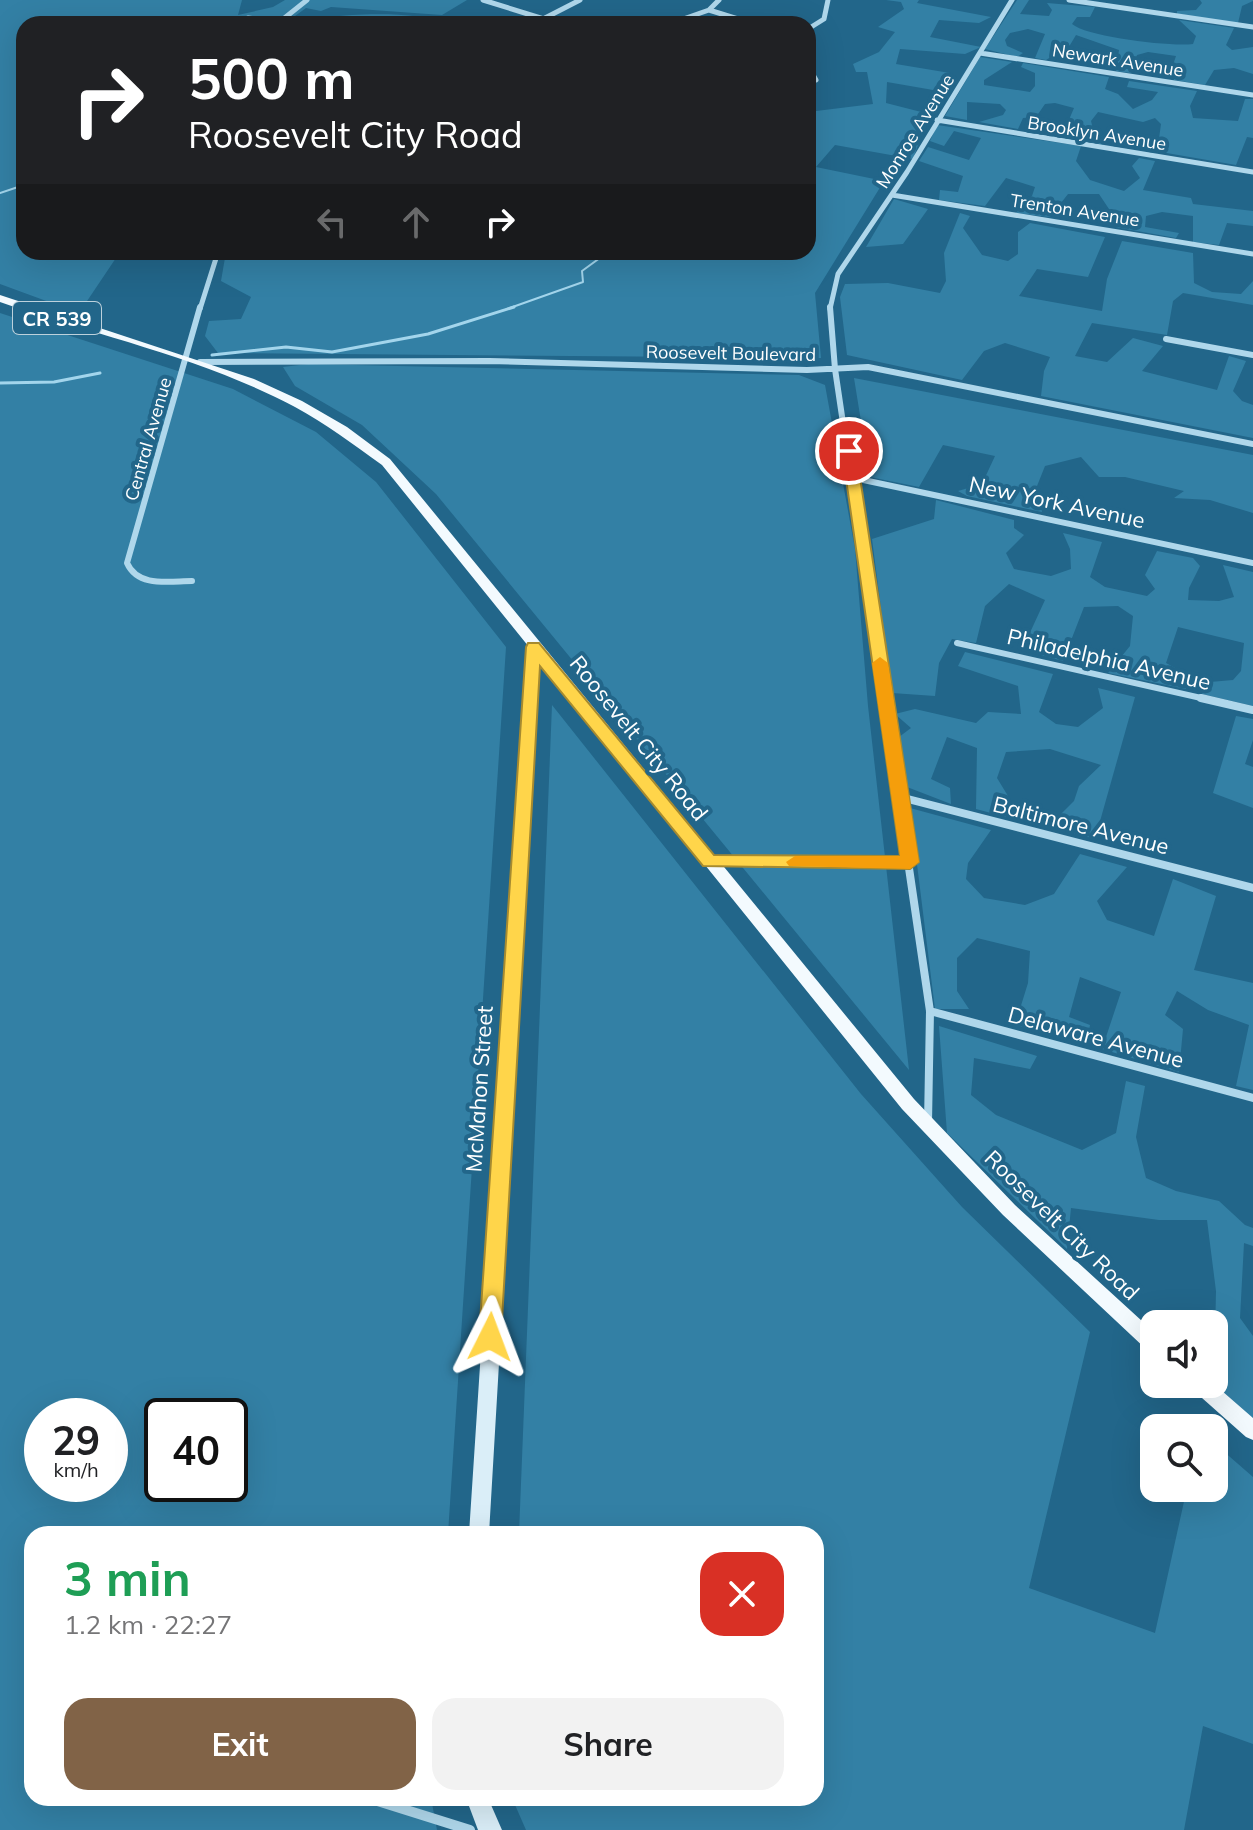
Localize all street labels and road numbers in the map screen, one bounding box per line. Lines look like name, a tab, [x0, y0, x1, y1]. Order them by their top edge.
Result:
street label: Newark Avenue	[1051, 38, 1185, 82]
street label: Monroe Avenue	[871, 70, 959, 192]
street label: Brooklyn Avenue	[1026, 111, 1168, 155]
street label: Trenton Avenue	[1009, 188, 1141, 232]
road number: CR 539	[13, 302, 101, 334]
street label: Roosevelt Boulevard	[646, 340, 816, 366]
street label: Central Avenue	[119, 375, 177, 503]
street label: New York Avenue	[967, 470, 1147, 534]
street label: Philadelphia Avenue	[1004, 622, 1214, 696]
street label: Roosevelt City Road	[564, 650, 714, 826]
street label: Baltimore Avenue	[990, 790, 1172, 860]
street label: Delaware Avenue	[1005, 1000, 1187, 1074]
street label: McMahon Street	[459, 1005, 499, 1173]
street label: Roosevelt City Road	[979, 1144, 1145, 1306]

